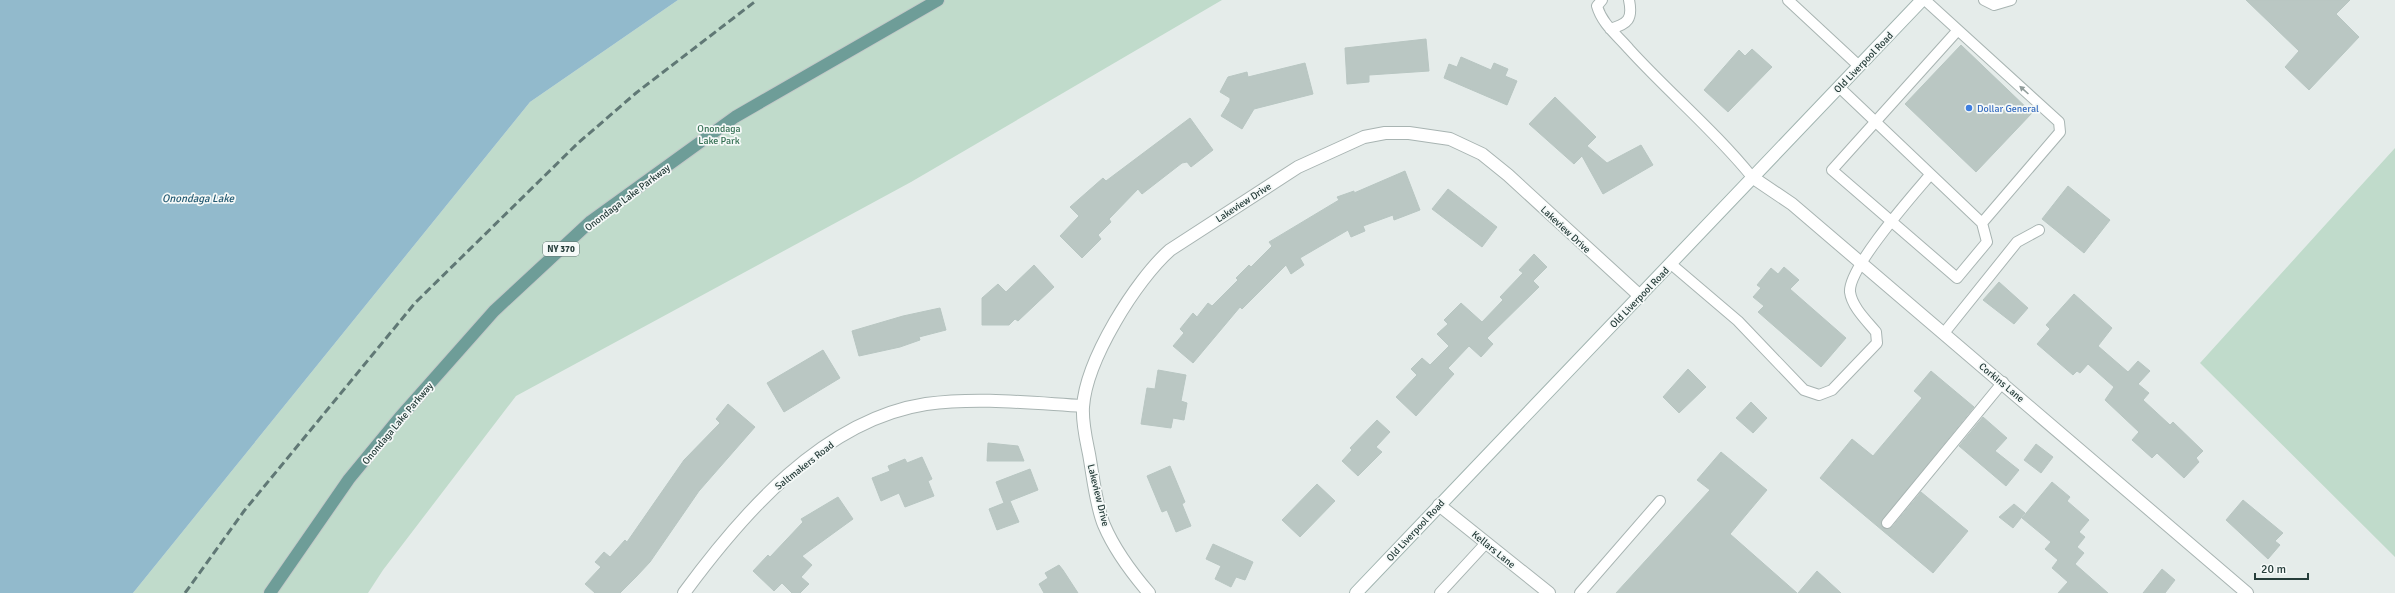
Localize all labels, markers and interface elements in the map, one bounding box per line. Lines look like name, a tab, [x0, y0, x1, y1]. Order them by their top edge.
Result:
street label: Old Liverpool Road	[1832, 30, 1896, 96]
one-way arrow	[2019, 85, 2029, 95]
marker: Dollar General	[1964, 103, 1974, 113]
place label: Dollar General	[1977, 103, 2039, 115]
park label: Onondaga Lake Park	[697, 123, 741, 147]
street label: Onondaga Lake Parkway	[583, 162, 673, 234]
street label: Lakeview Drive	[1214, 180, 1274, 225]
water label: Onondaga Lake	[162, 192, 235, 205]
street label: Lakeview Drive	[1538, 204, 1593, 256]
road number: NY 370	[543, 242, 579, 256]
street label: Old Liverpool Road	[1608, 265, 1672, 331]
street label: Corkins Lane	[1976, 360, 2026, 405]
street label: Onondaga Lake Parkway	[360, 380, 436, 467]
street label: Saltmakers Road	[773, 439, 836, 493]
street label: Lakeview Drive	[1085, 463, 1112, 528]
street label: Old Liverpool Road	[1384, 497, 1447, 564]
street label: Kellars Lane	[1469, 529, 1518, 571]
scale bar	[2255, 555, 2308, 581]
text: 20 m	[2261, 562, 2286, 577]

